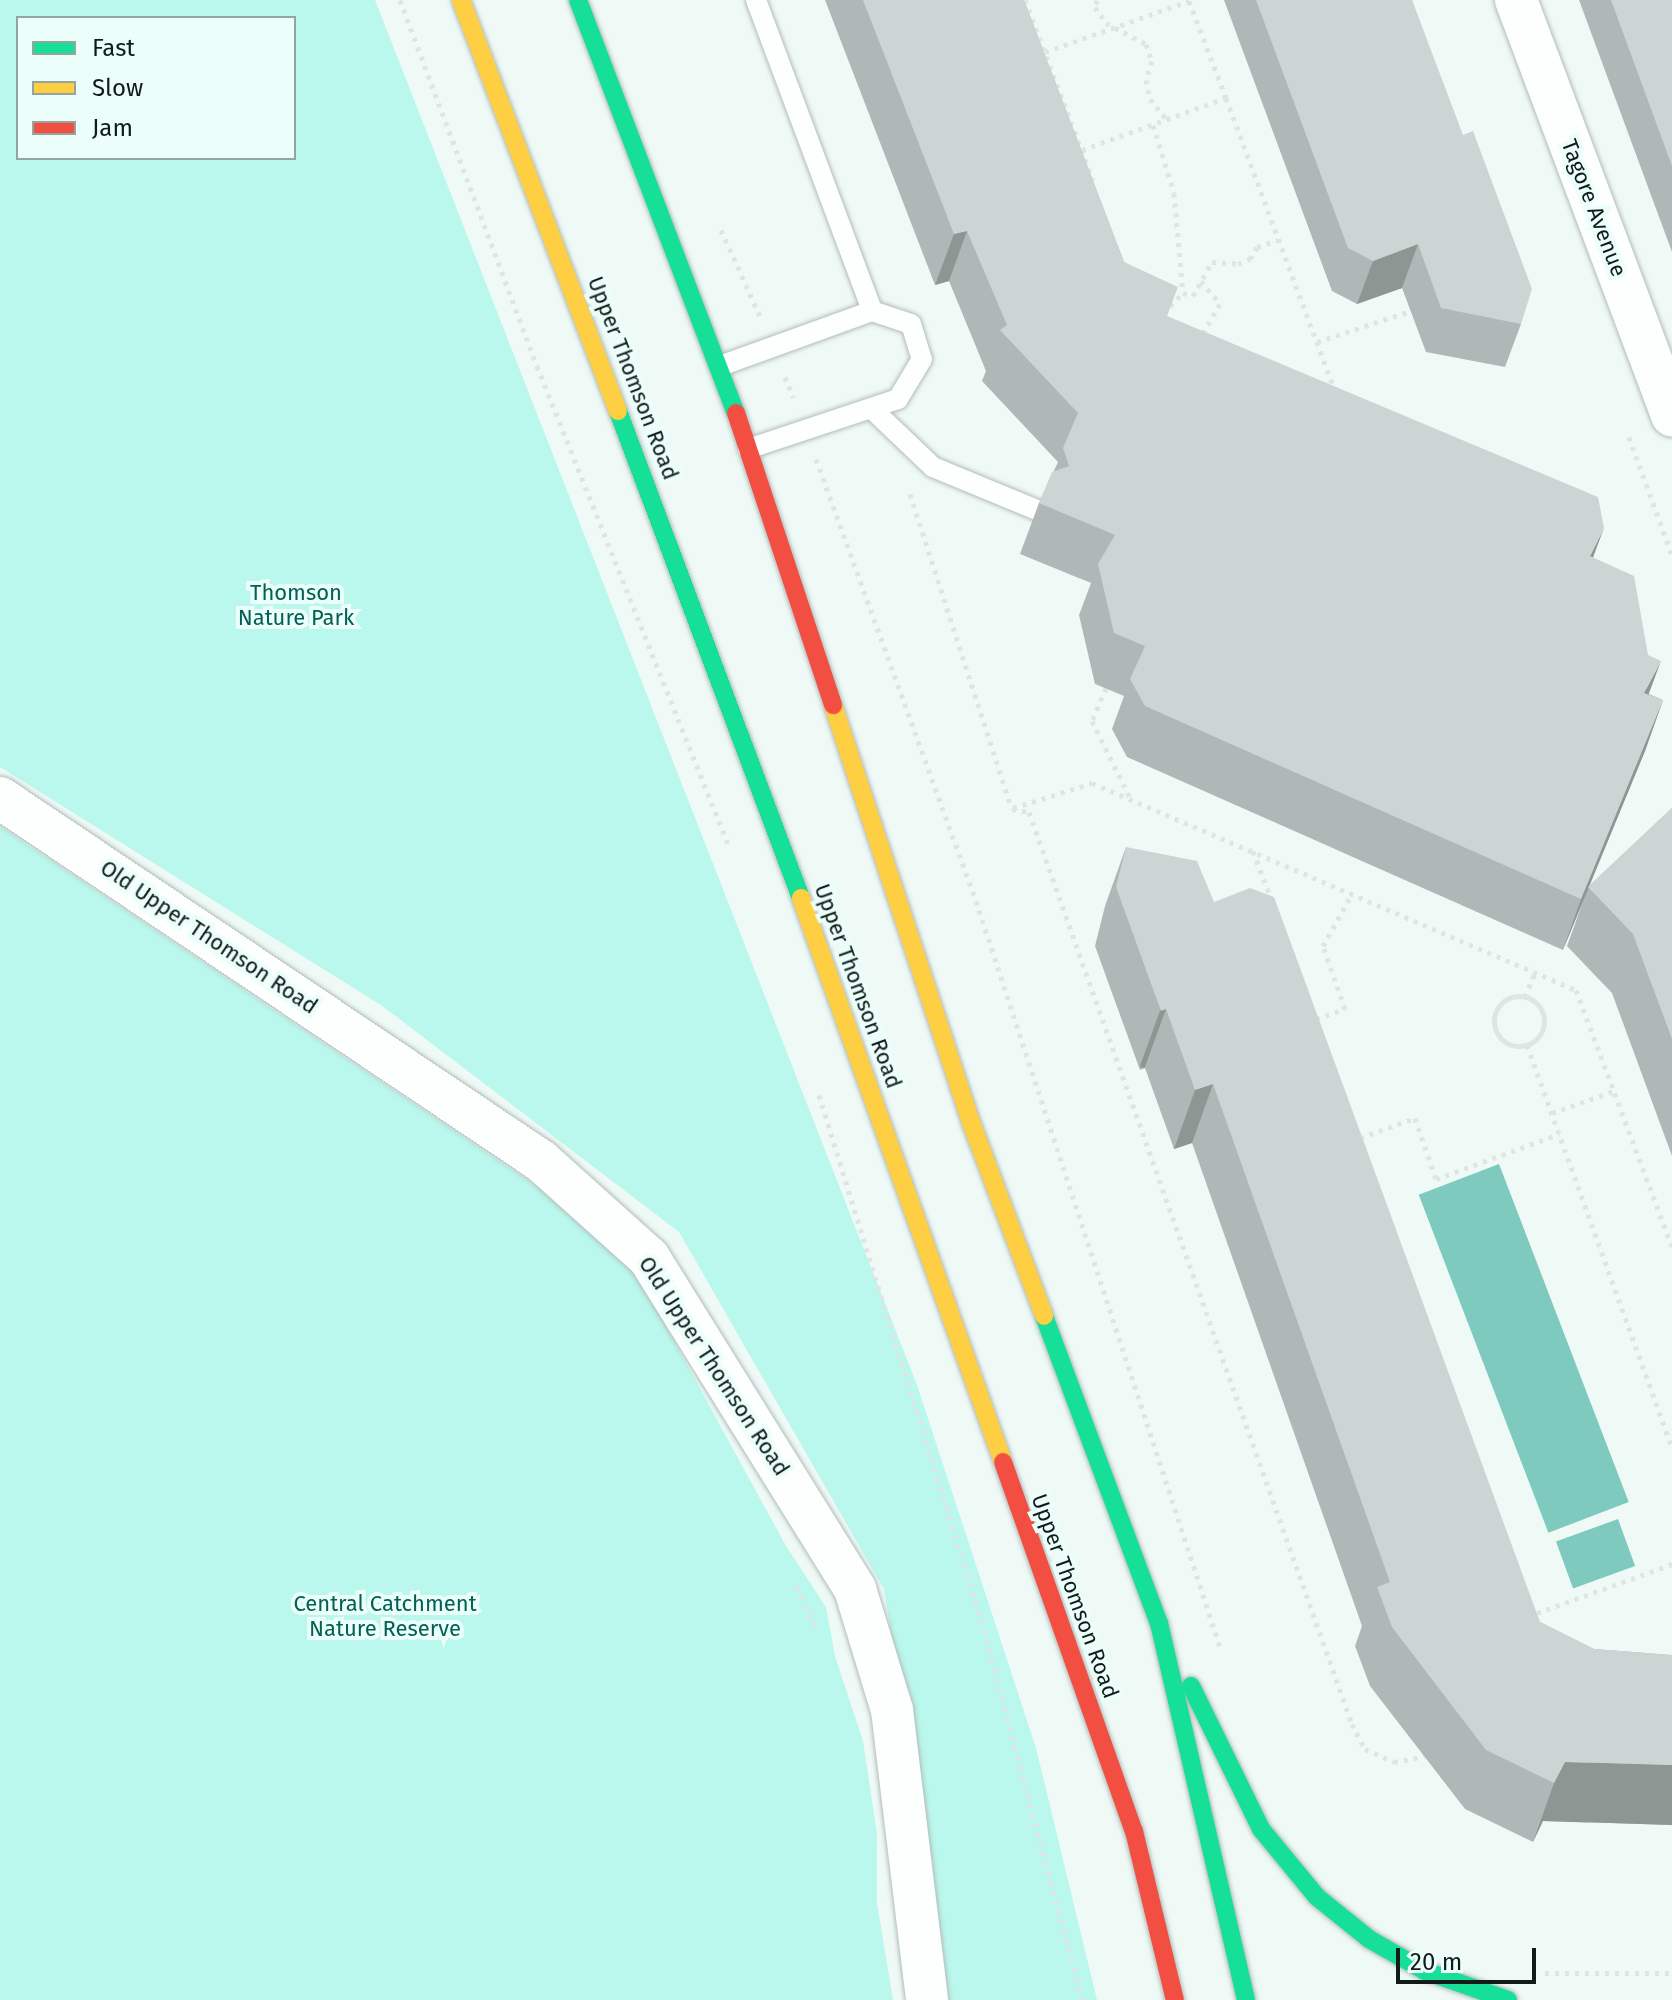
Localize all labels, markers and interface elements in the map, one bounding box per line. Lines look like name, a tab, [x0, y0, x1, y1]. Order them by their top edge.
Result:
legend	[16, 16, 296, 160]
text: Fast	[92, 34, 135, 62]
text: Slow	[92, 74, 143, 102]
text: Jam	[92, 114, 133, 142]
street label: Tagore Avenue	[1556, 136, 1632, 280]
street label: Upper Thomson Road	[582, 273, 684, 483]
park label: Thomson Nature Park	[238, 579, 354, 630]
street label: Old Upper Thomson Road	[95, 854, 323, 1020]
street label: Upper Thomson Road	[809, 880, 907, 1092]
street label: Old Upper Thomson Road	[633, 1251, 795, 1481]
street label: Upper Thomson Road	[1026, 1490, 1124, 1702]
park label: Central Catchment Nature Reserve	[293, 1590, 477, 1642]
scale bar	[1400, 1932, 1540, 1982]
text: 20 m	[1410, 1948, 1462, 1976]

